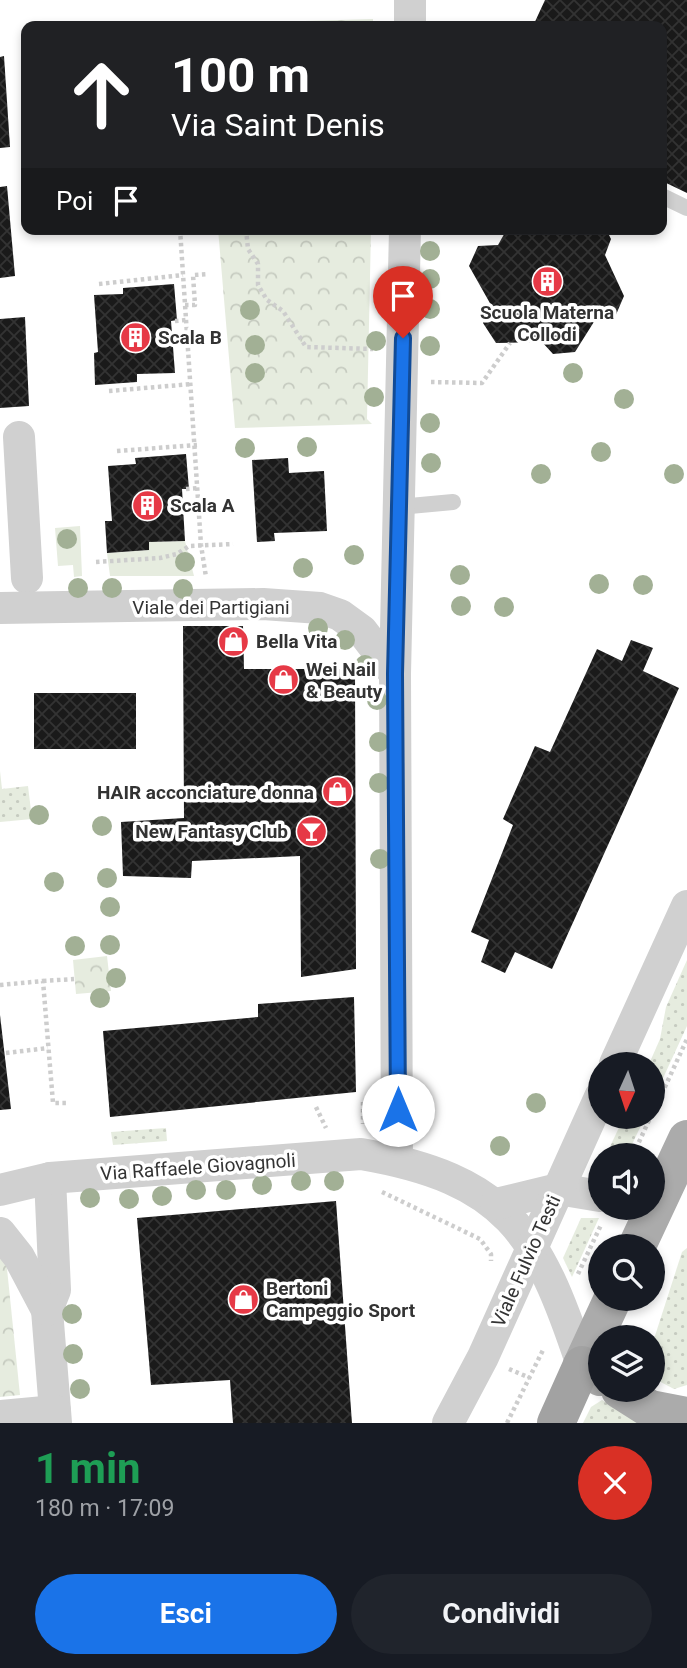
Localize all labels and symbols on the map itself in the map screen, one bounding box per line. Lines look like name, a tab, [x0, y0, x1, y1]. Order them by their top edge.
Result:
building icon: Scuola Materna Collodi	[530, 264, 564, 298]
pin	[373, 266, 433, 338]
place label: Scuola Materna Collodi	[480, 301, 614, 346]
building icon: Scala B	[118, 320, 152, 354]
place label: Scala B	[158, 326, 222, 349]
building icon: Scala A	[130, 488, 164, 522]
place label: Scala A	[170, 494, 235, 517]
street label: Viale dei Partigiani	[132, 596, 290, 619]
shop icon: Bella Vita	[216, 624, 250, 658]
place label: Bella Vita	[256, 630, 337, 653]
place label: Wei Nail & Beauty	[306, 658, 383, 703]
shop icon: Wei Nail & Beauty	[266, 663, 300, 697]
shop icon: HAIR acconciature donna	[320, 775, 354, 809]
place label: HAIR acconciature donna	[97, 781, 314, 804]
bar icon: New Fantasy Club	[294, 814, 328, 848]
place label: New Fantasy Club	[135, 820, 288, 843]
north arrow	[588, 1052, 665, 1129]
position arrow	[361, 1073, 435, 1147]
street label: Via Raffaele Giovagnoli	[100, 1149, 296, 1185]
street label: Viale Fulvio Testi	[487, 1191, 565, 1331]
place label: Bertoni Campeggio Sport	[266, 1277, 416, 1322]
shop icon: Bertoni Campeggio Sport	[226, 1282, 260, 1316]

